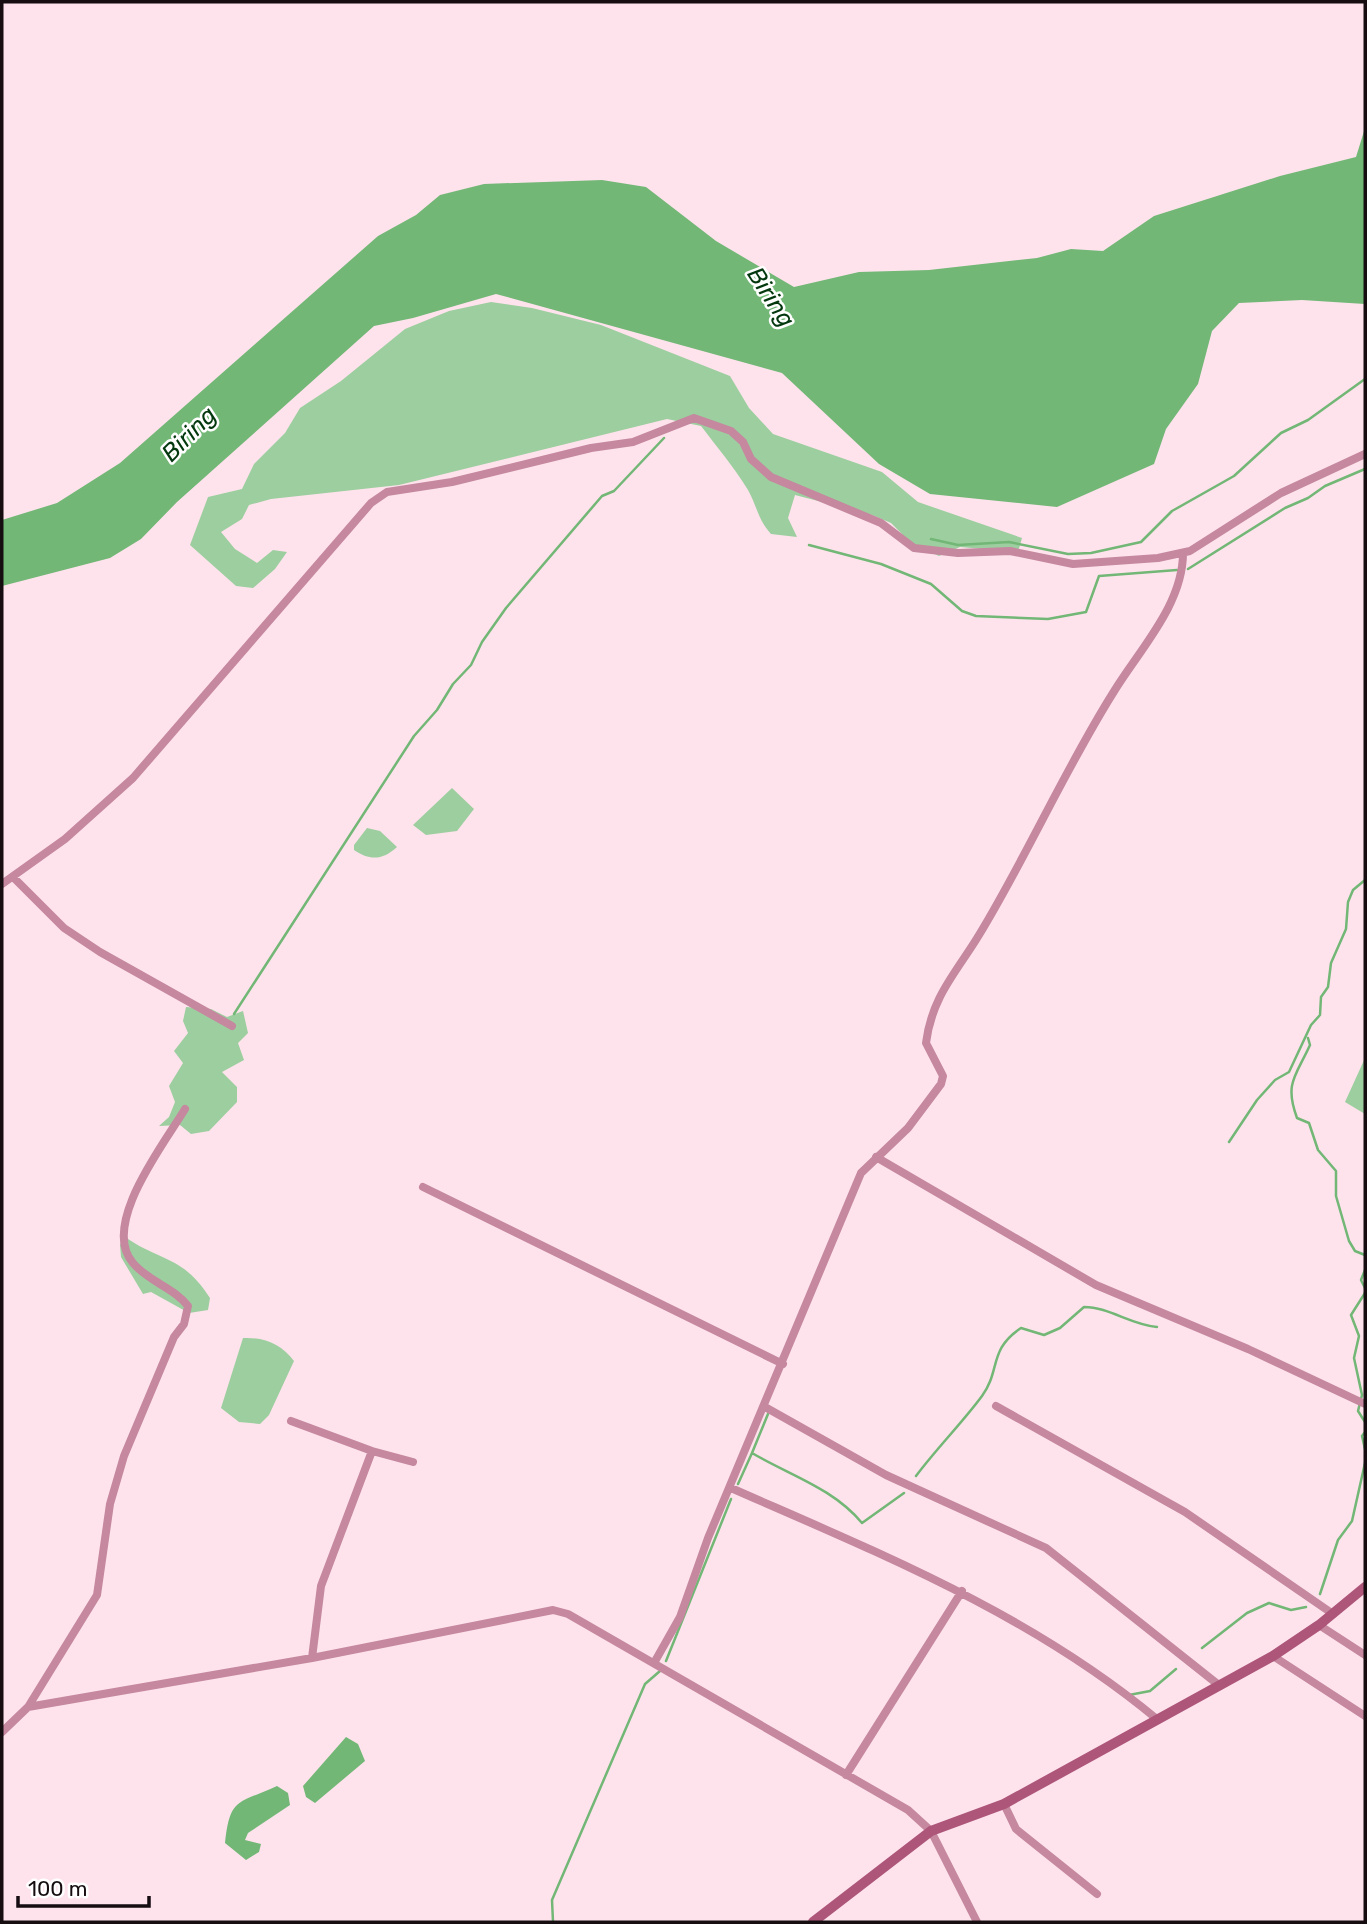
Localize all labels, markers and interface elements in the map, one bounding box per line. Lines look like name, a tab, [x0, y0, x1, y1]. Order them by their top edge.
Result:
water label: Biring	[741, 262, 801, 332]
water label: Biring	[156, 401, 222, 467]
scale bar	[18, 1864, 149, 1908]
text: 100 m	[28, 1876, 87, 1901]

